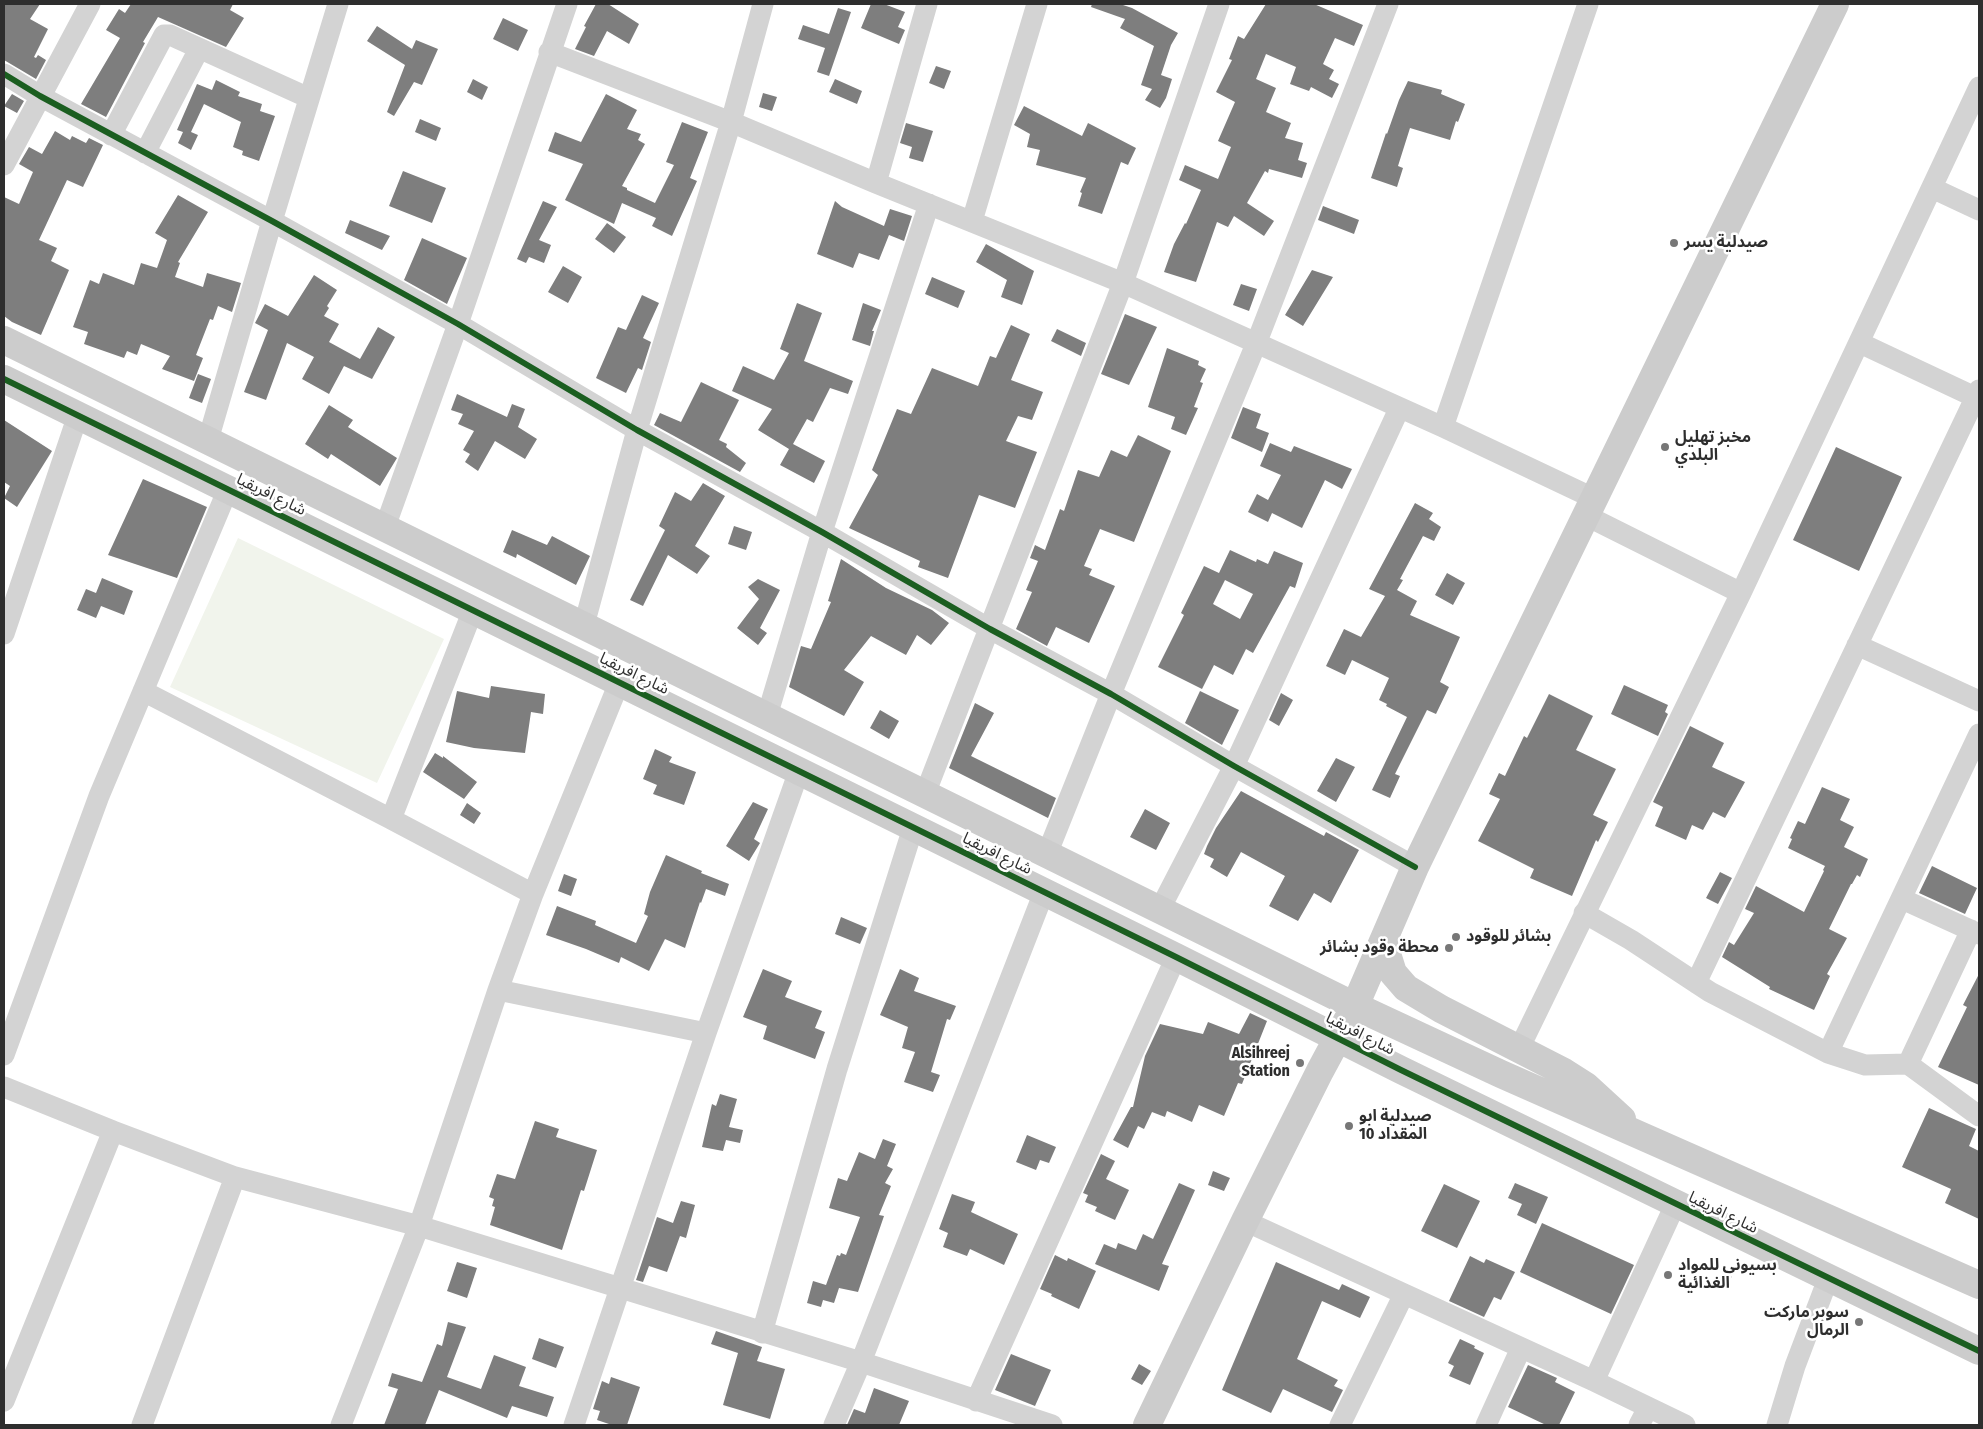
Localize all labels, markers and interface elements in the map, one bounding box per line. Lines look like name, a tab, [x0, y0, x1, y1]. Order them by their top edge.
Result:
place label: صيدلية يسر	[1684, 233, 1768, 253]
marker: صيدلية يسر	[1668, 237, 1680, 249]
place label: مخبز تهليل البلدي	[1675, 428, 1751, 466]
marker: مخبز تهليل البلدي	[1659, 441, 1671, 453]
street label: شارع افريقيا	[233, 470, 309, 520]
street label: شارع افريقيا	[596, 649, 672, 699]
street label: شارع افريقيا	[959, 829, 1035, 879]
place label: بشائر للوقود	[1466, 927, 1551, 947]
marker: بشائر للوقود	[1450, 931, 1462, 943]
place label: محطة وقود بشائر	[1320, 938, 1439, 958]
marker: محطة وقود بشائر	[1443, 942, 1455, 954]
street label: شارع افريقيا	[1322, 1008, 1398, 1060]
place label: Alsihreej Station	[1232, 1044, 1290, 1082]
marker: Alsihreej Station	[1294, 1057, 1306, 1069]
place label: صيدلية ابو المقداد 10	[1359, 1107, 1432, 1145]
marker: صيدلية ابو المقداد 10	[1343, 1120, 1355, 1132]
street label: شارع افريقيا	[1685, 1188, 1761, 1238]
place label: بسيوني للمواد الغذائية	[1678, 1256, 1777, 1294]
marker: بسيوني للمواد الغذائية	[1662, 1269, 1674, 1281]
place label: سوبر ماركت الرمال	[1764, 1303, 1849, 1341]
marker: سوبر ماركت الرمال	[1853, 1316, 1865, 1328]

